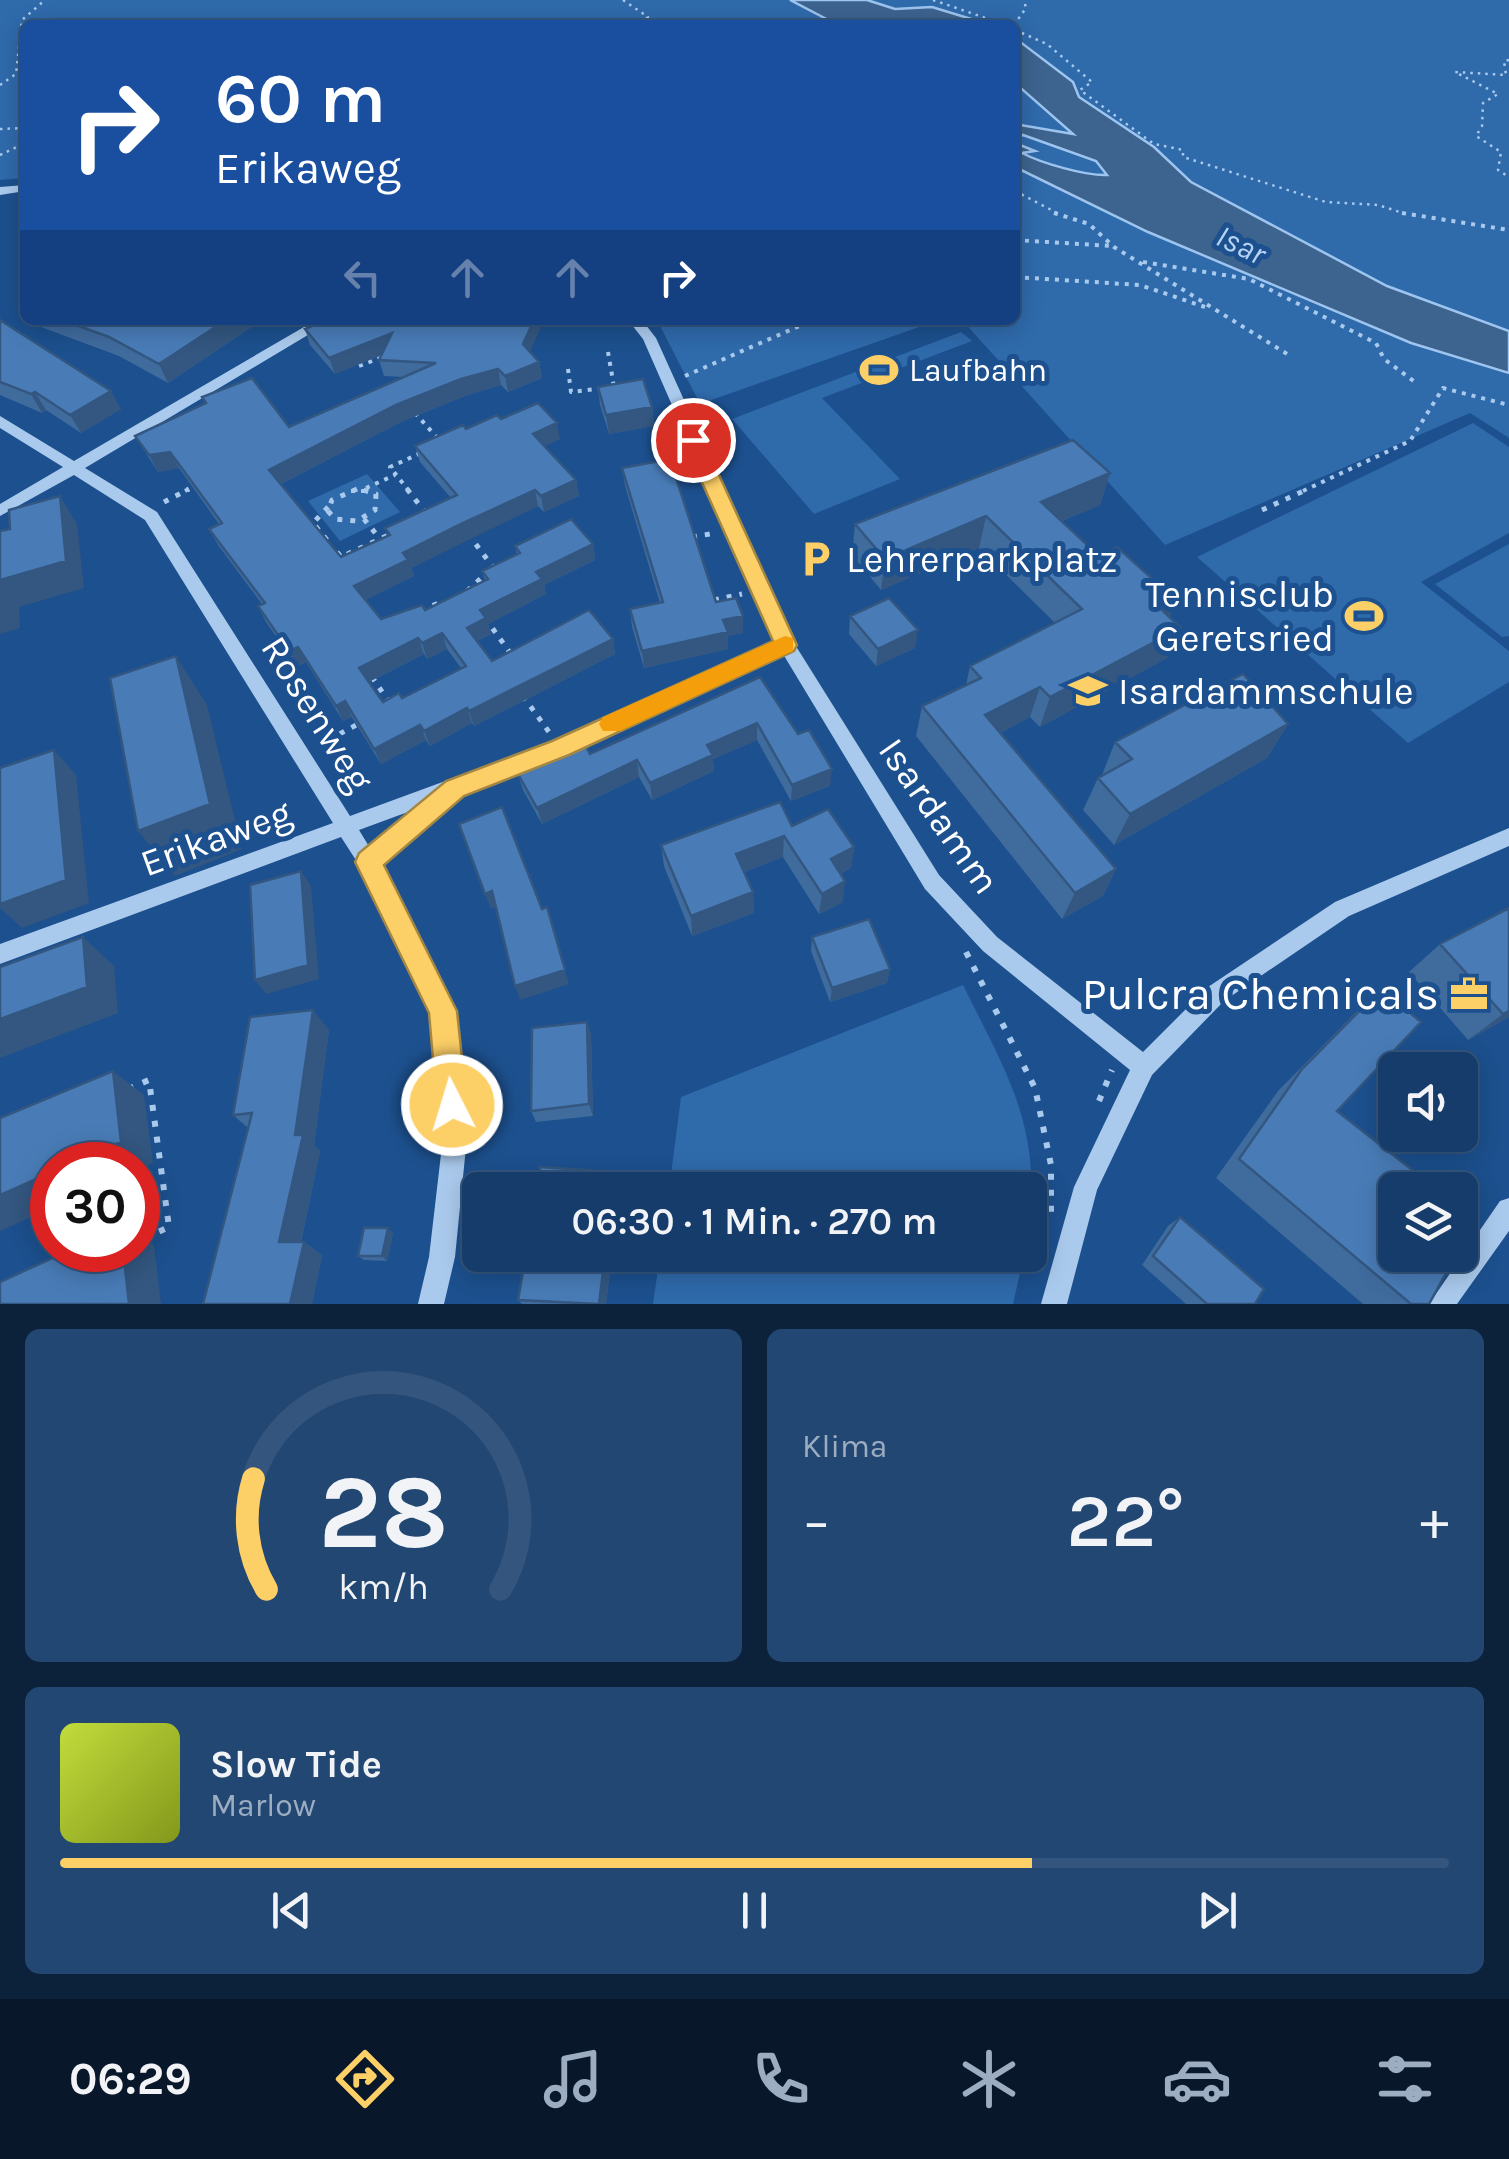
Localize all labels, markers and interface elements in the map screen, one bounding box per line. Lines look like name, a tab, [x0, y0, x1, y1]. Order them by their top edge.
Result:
text: 60 m	[215, 58, 386, 140]
icon: right	[50, 60, 180, 190]
text: Erikaweg	[215, 142, 401, 194]
water label: Isar	[1210, 217, 1273, 273]
icon: left	[335, 250, 390, 305]
icon: ahead	[440, 250, 495, 305]
icon: ahead	[545, 250, 600, 305]
icon: right	[650, 250, 705, 305]
sports icon: Laufbahn	[858, 349, 900, 391]
place label: Laufbahn	[909, 352, 1047, 389]
pin	[651, 398, 736, 483]
icon: arrive	[666, 413, 721, 468]
place label: Lehrerparkplatz	[846, 537, 1118, 582]
parking icon: Lehrerparkplatz	[795, 538, 837, 580]
place label: Tennisclub Geretsried	[1145, 572, 1334, 661]
sports icon: Tennisclub Geretsried	[1343, 595, 1385, 637]
street label: Rosenweg	[252, 628, 382, 800]
place label: Isardammschule	[1118, 669, 1413, 714]
school or university icon: Isardammschule	[1067, 670, 1109, 712]
street label: Isardamm	[869, 729, 1009, 903]
street label: Erikaweg	[134, 790, 298, 886]
place label: Pulcra Chemicals	[1082, 968, 1439, 1020]
office icon: Pulcra Chemicals	[1448, 973, 1490, 1015]
map controls	[1378, 1052, 1478, 1272]
button: sound	[1378, 1052, 1478, 1152]
position arrow	[400, 1053, 504, 1157]
speed limit sign: 30	[30, 1142, 160, 1272]
button: layers	[1378, 1172, 1478, 1272]
text: 06:30 · 1 Min. · 270 m	[572, 1199, 938, 1244]
text: Klima	[802, 1428, 888, 1465]
text: 28	[318, 1452, 449, 1573]
text: 22°	[1067, 1477, 1184, 1565]
text: −	[802, 1489, 831, 1553]
text: +	[1420, 1489, 1449, 1553]
text: km/h	[338, 1566, 429, 1608]
text: Slow Tide	[210, 1742, 382, 1787]
text: Marlow	[210, 1787, 316, 1824]
icon: previous	[264, 1883, 319, 1938]
icon: pause	[727, 1883, 782, 1938]
icon: next	[1190, 1883, 1245, 1938]
icon: directions	[330, 2044, 400, 2114]
icon: music	[538, 2044, 608, 2114]
icon: phone	[746, 2044, 816, 2114]
icon: climate	[954, 2044, 1024, 2114]
icon: car	[1162, 2044, 1232, 2114]
icon: filters	[1370, 2044, 1440, 2114]
text: 06:29	[69, 2053, 192, 2105]

